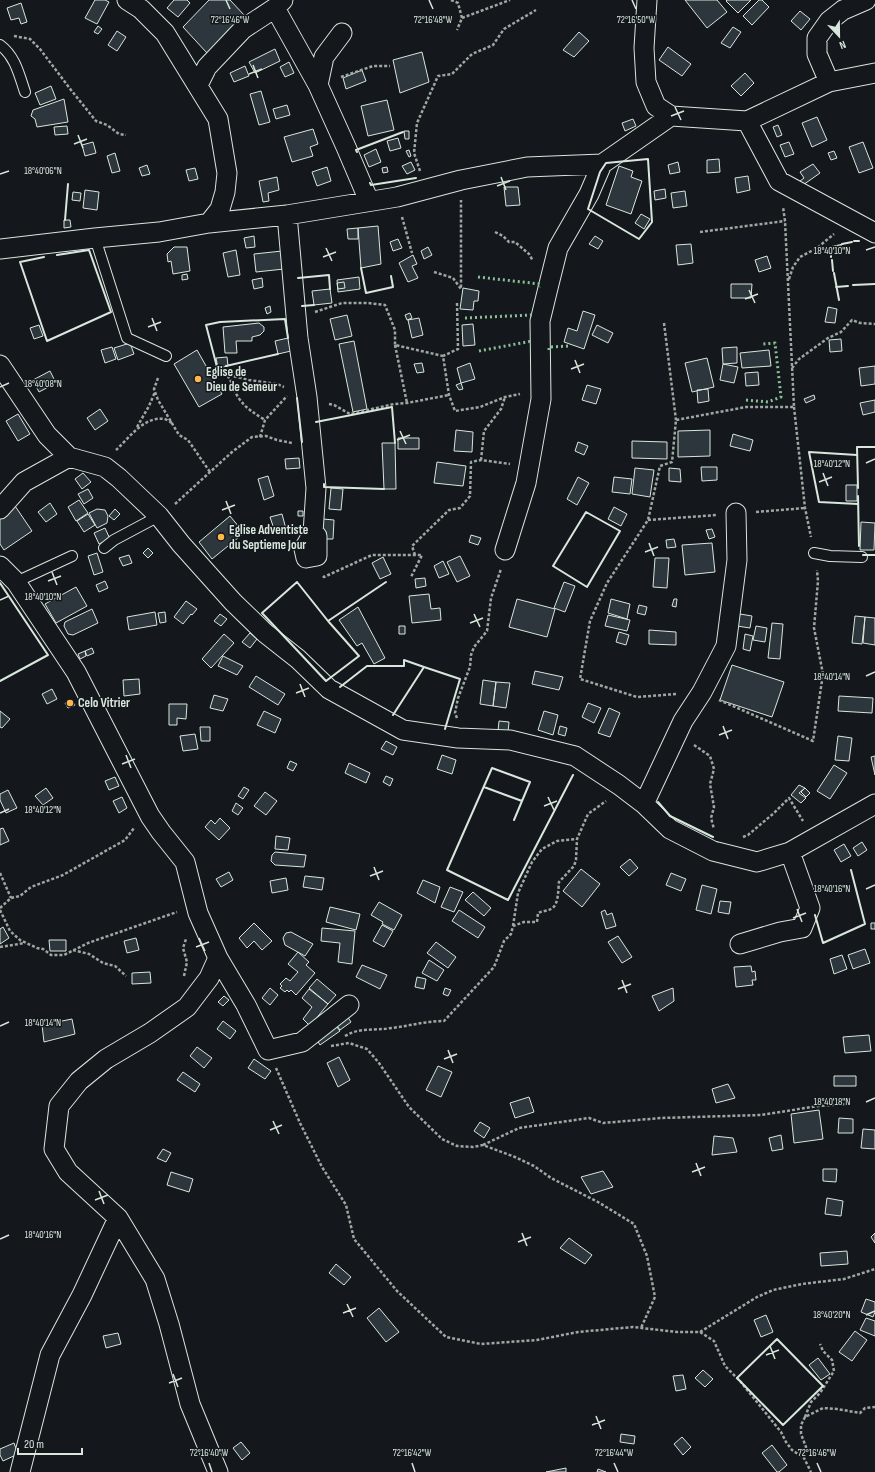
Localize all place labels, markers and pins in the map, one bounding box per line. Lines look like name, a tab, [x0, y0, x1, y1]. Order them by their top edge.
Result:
place label: Eglise de Dieu de Semeur	[206, 364, 277, 395]
marker: Eglise de Dieu de Semeur	[193, 374, 203, 384]
place label: Eglise Adventiste du Septieme Jour	[229, 522, 309, 553]
marker: Eglise Adventiste du Septieme Jour	[216, 532, 226, 542]
place label: Celo Vitrier	[78, 695, 130, 711]
marker: Celo Vitrier	[65, 698, 75, 708]

